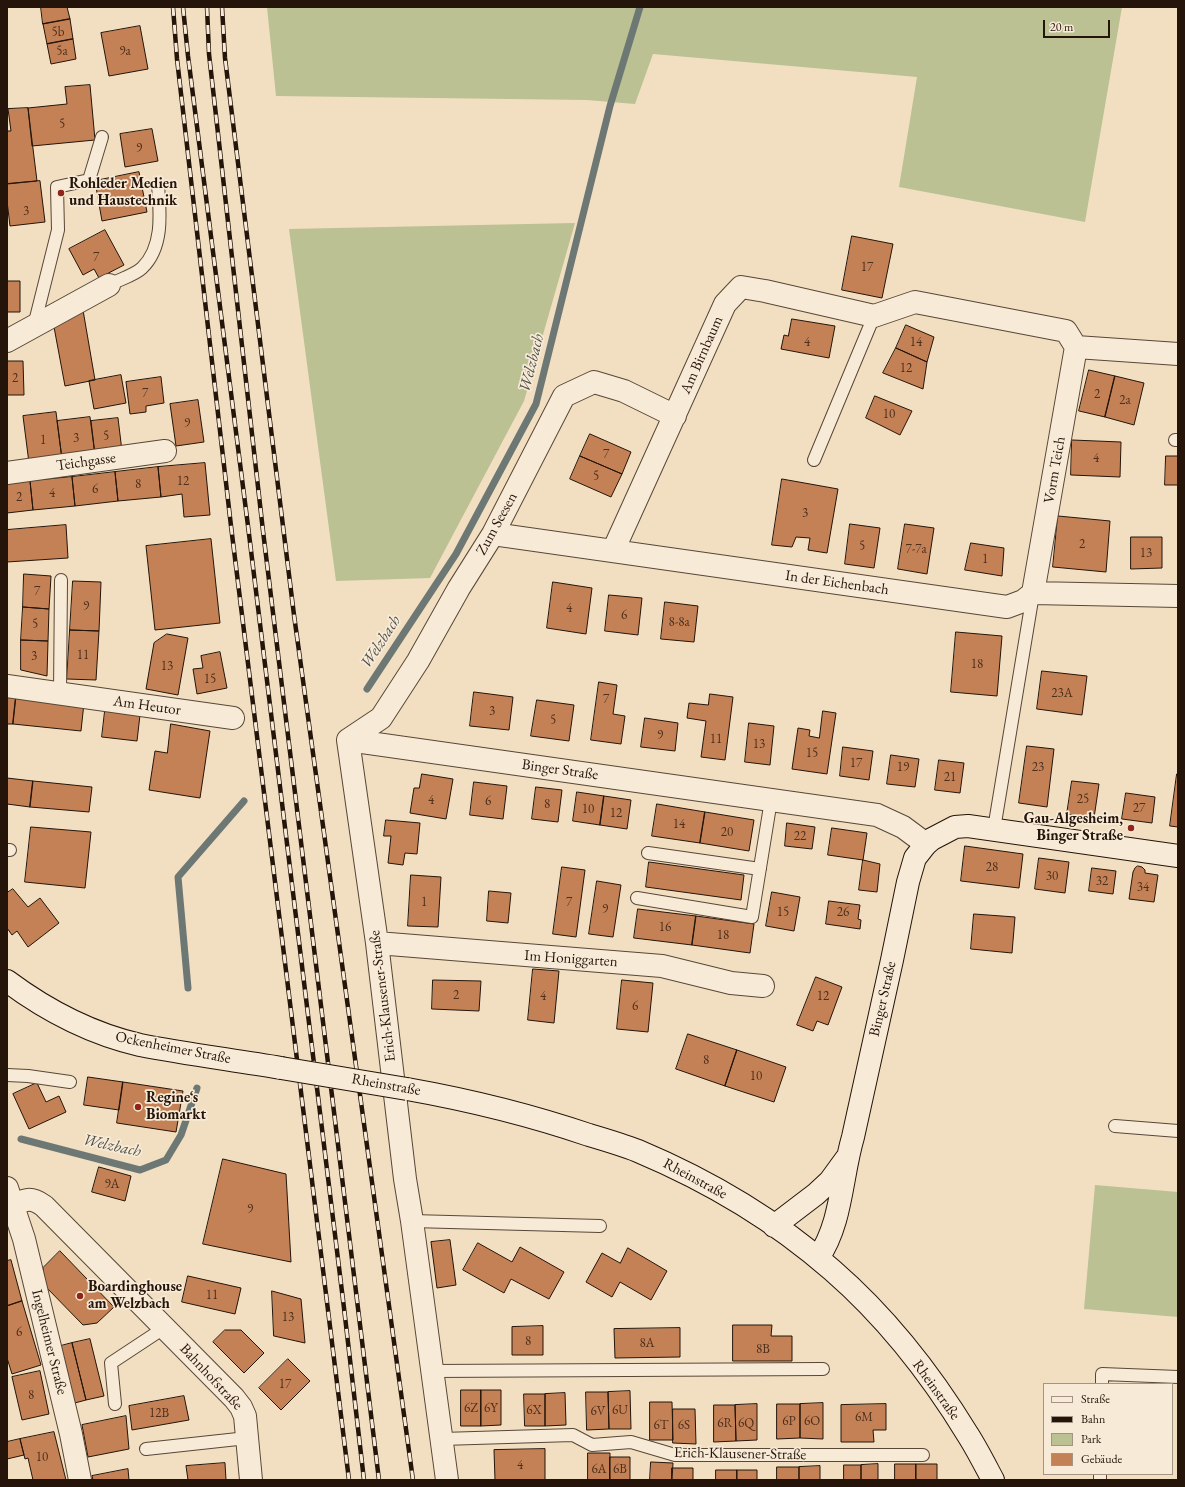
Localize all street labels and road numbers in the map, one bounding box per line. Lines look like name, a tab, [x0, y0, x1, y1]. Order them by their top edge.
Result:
street label: Am Birnbaum	[677, 313, 727, 397]
street label: Vorm Teich	[1040, 435, 1070, 505]
street label: Teichgasse	[55, 449, 117, 475]
street label: Zum Seesen	[472, 490, 522, 558]
street label: In der Eichenbach	[784, 567, 890, 599]
street label: Am Heutor	[112, 692, 182, 720]
street label: Binger Straße	[521, 756, 599, 784]
street label: Erich-Klausener-Straße	[366, 929, 400, 1063]
street label: Im Honiggarten	[524, 947, 618, 971]
street label: Binger Straße	[866, 960, 900, 1038]
street label: Ockenheimer Straße	[114, 1028, 232, 1068]
street label: Rheinstraße	[350, 1070, 422, 1100]
street label: Rheinstraße	[660, 1155, 730, 1203]
street label: Ingelheimer Straße	[27, 1287, 71, 1397]
street label: Bahnhofstraße	[176, 1340, 246, 1414]
street label: Rheinstraße	[908, 1356, 964, 1424]
street label: Erich-Klausener-Straße	[674, 1444, 806, 1464]

